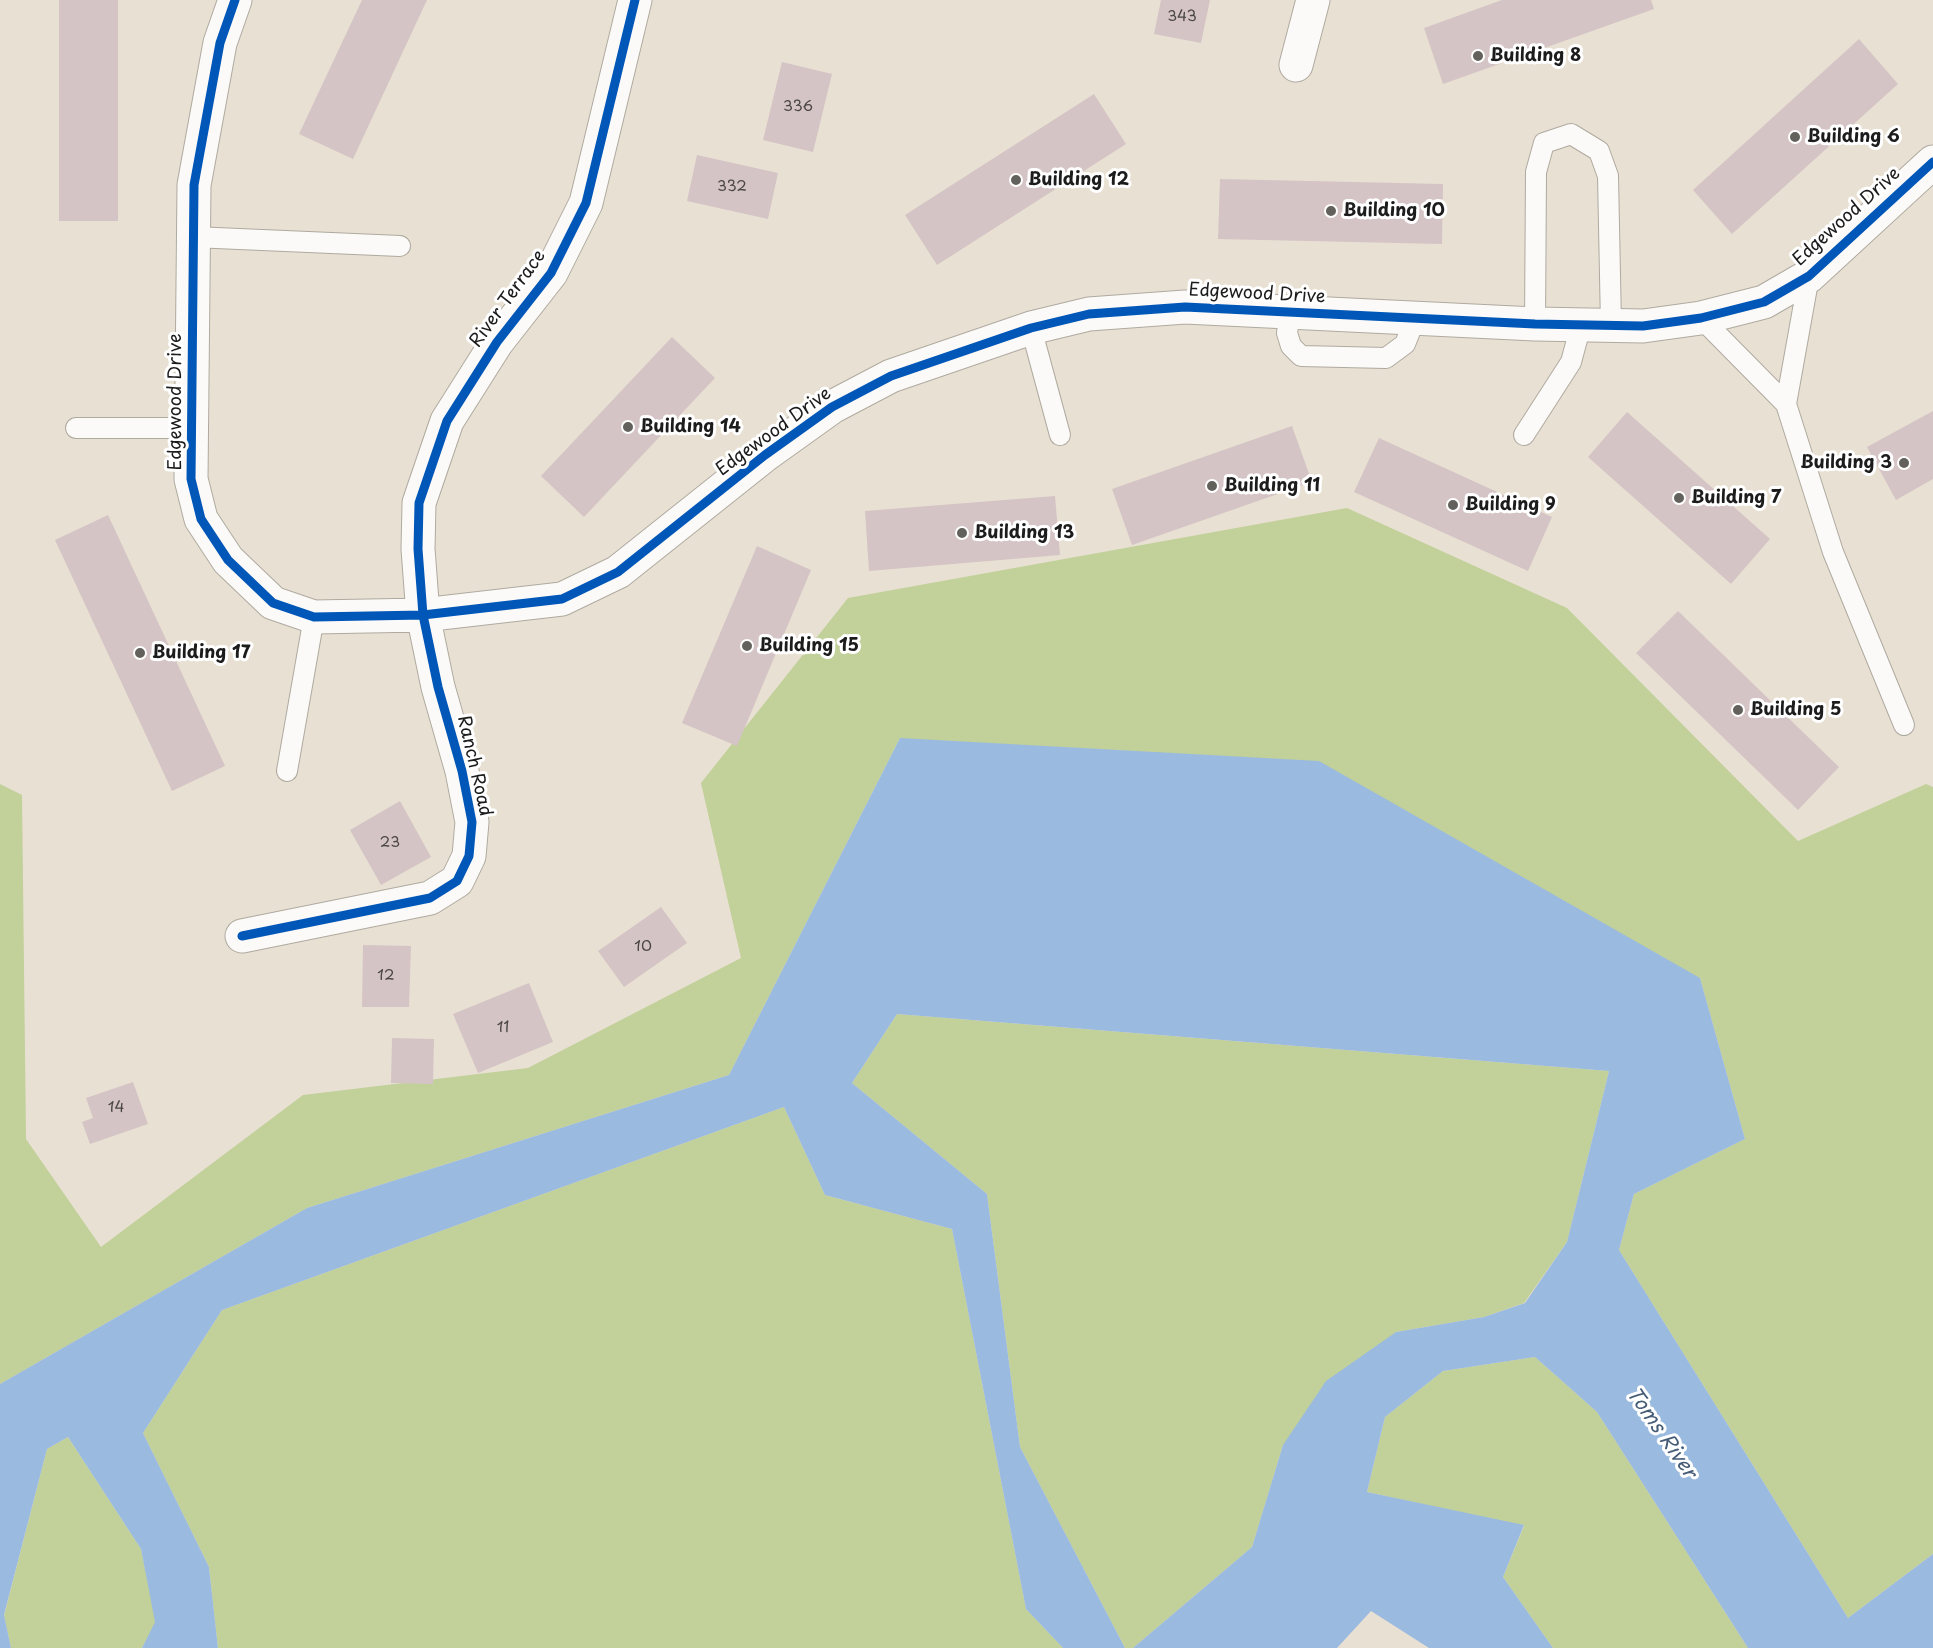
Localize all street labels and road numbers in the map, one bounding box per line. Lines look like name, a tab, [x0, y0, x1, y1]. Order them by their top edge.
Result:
street label: Edgewood Drive	[1789, 163, 1905, 271]
street label: River Terrace	[465, 246, 551, 352]
street label: Edgewood Drive	[1188, 280, 1326, 308]
street label: Edgewood Drive	[165, 334, 187, 470]
street label: Edgewood Drive	[712, 383, 836, 481]
street label: Ranch Road	[452, 714, 496, 818]

